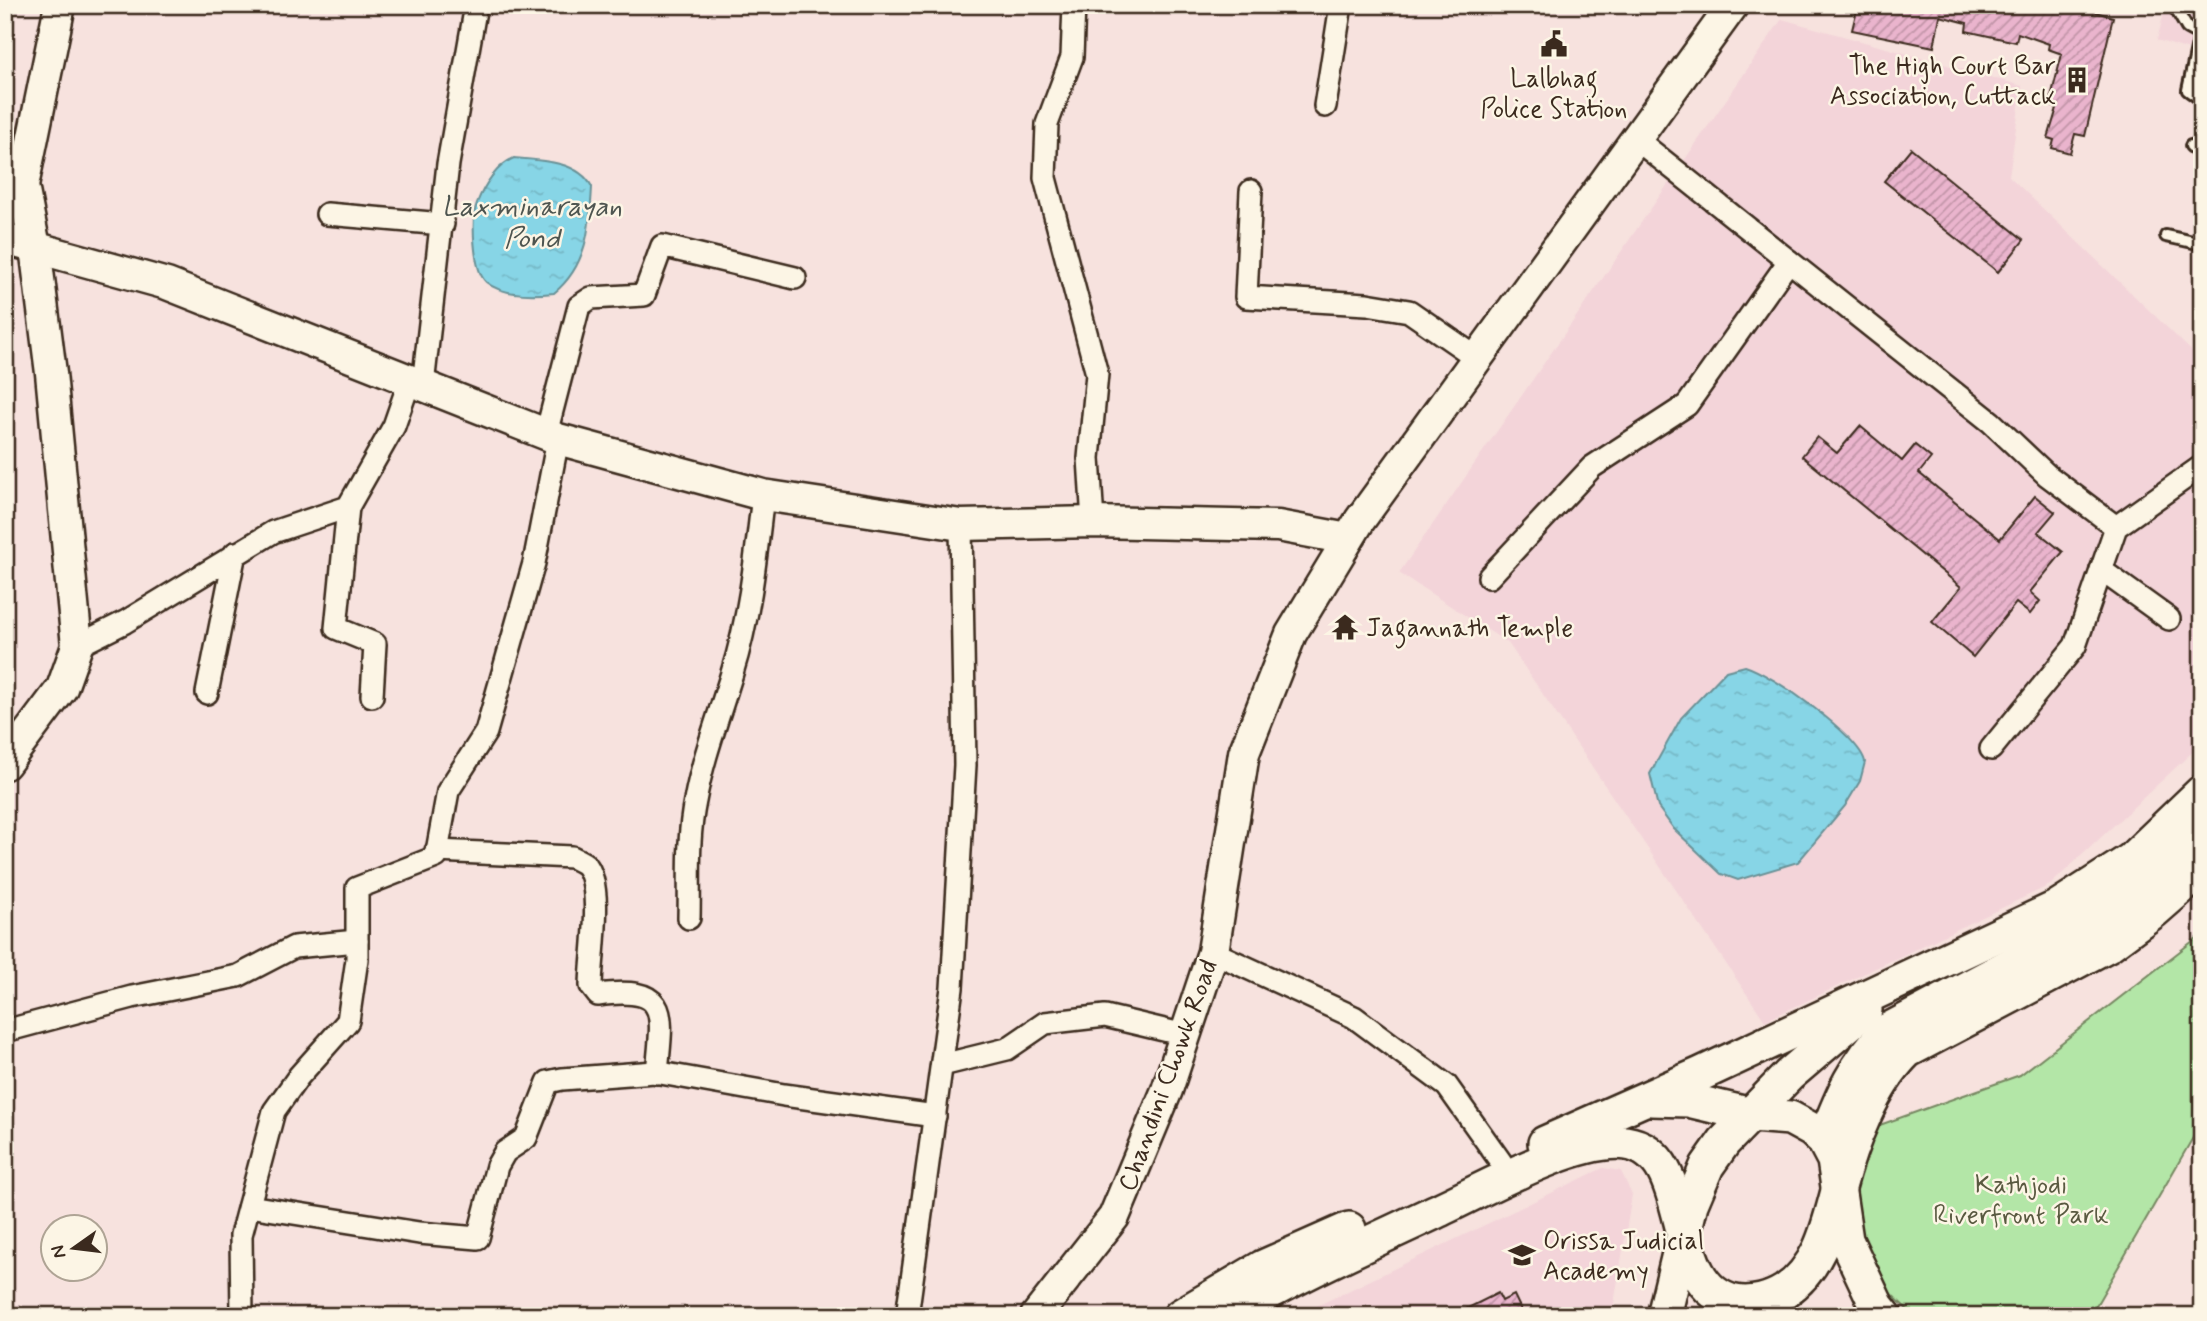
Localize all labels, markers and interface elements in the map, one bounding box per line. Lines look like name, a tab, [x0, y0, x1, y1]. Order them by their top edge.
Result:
public building icon: Lalbhag Police Station	[1539, 29, 1569, 59]
place label: The High Court Bar Association, Cuttack	[1830, 50, 2056, 114]
place label: Lalbhag Police Station	[1481, 63, 1627, 127]
building icon: The High Court Bar Association, Cuttack	[2062, 65, 2092, 95]
water label: Laxminarayan Pond	[442, 189, 622, 258]
temple icon: Jagannath Temple	[1330, 612, 1360, 642]
place label: Jagannath Temple	[1366, 612, 1573, 649]
street label: Chandini Chowk Road	[1111, 955, 1227, 1196]
park label: Kathjodi Riverfront Park	[1933, 1169, 2109, 1233]
north arrow	[38, 1212, 108, 1282]
place label: Orissa Judicial Academy	[1543, 1225, 1704, 1289]
school or university icon: Orissa Judicial Academy	[1507, 1240, 1537, 1270]
text: N	[45, 1243, 73, 1261]

